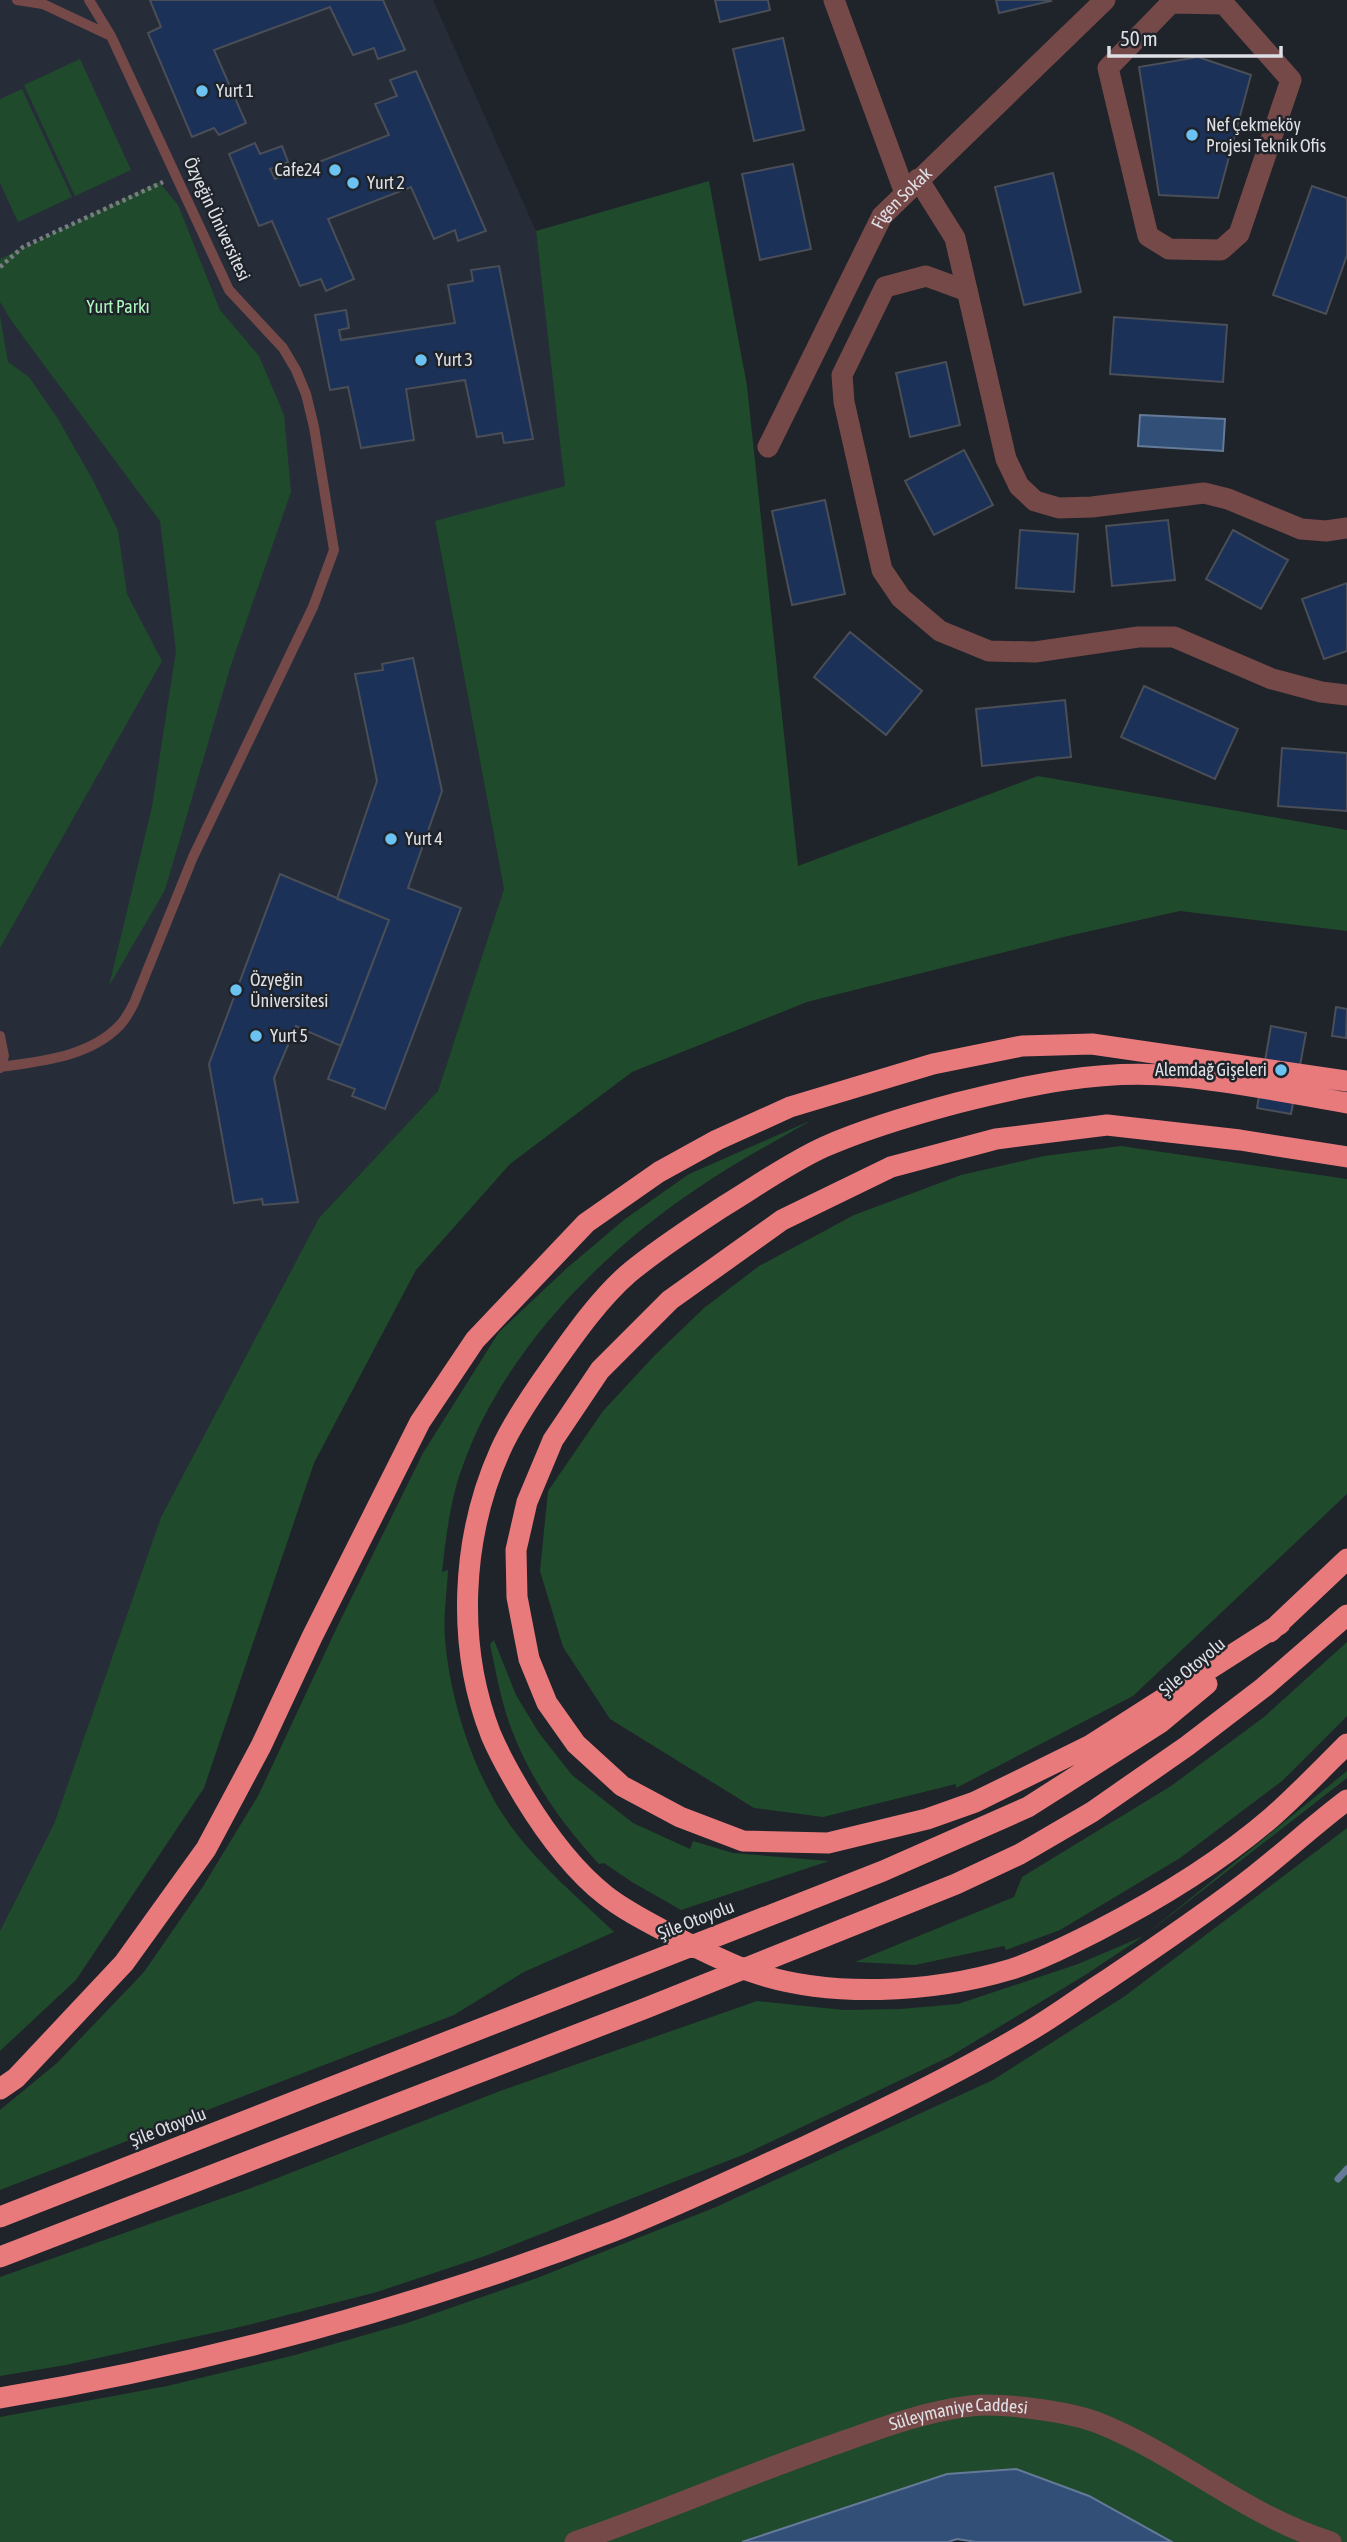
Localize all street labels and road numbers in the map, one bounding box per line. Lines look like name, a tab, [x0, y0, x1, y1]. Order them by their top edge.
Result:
street label: Özyeğin Üniversitesi	[180, 154, 255, 284]
street label: Figen Sokak	[866, 162, 936, 232]
street label: Şile Otoyolu	[1154, 1633, 1229, 1700]
street label: Şile Otoyolu	[655, 1895, 737, 1944]
street label: Şile Otoyolu	[127, 2102, 209, 2151]
street label: Süleymaniye Caddesi	[886, 2394, 1029, 2435]

